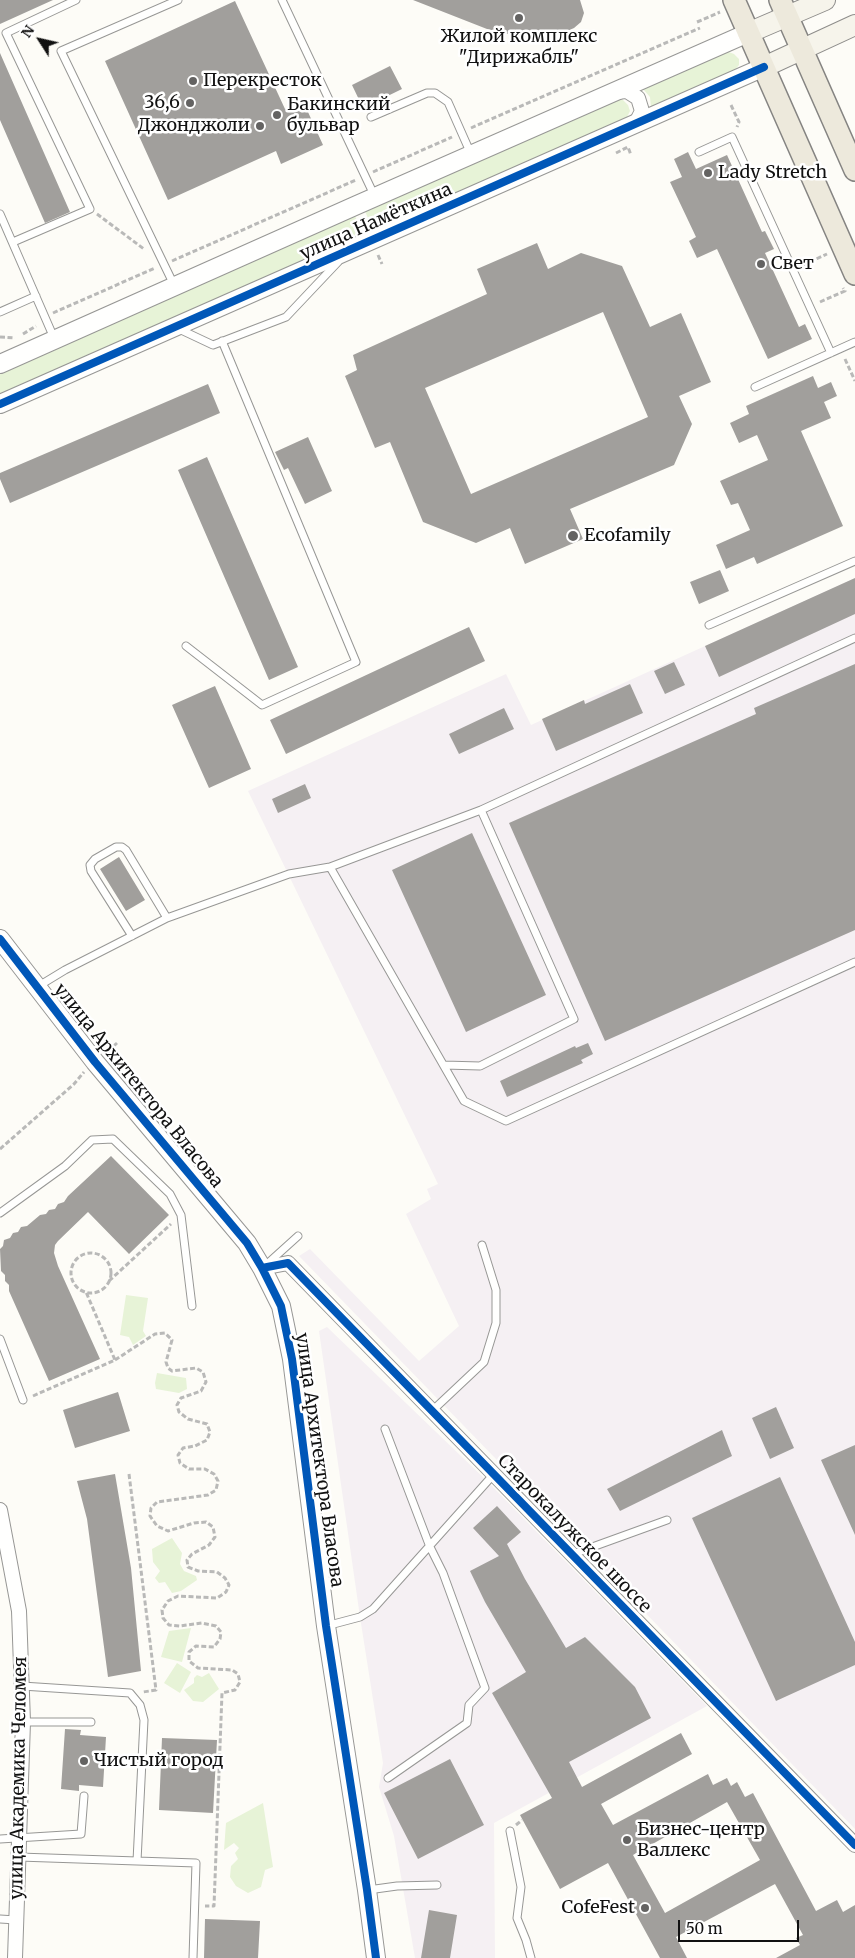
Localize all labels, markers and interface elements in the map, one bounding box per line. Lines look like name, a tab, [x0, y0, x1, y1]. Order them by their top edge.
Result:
marker: Жилой комплекс "Дирижабль"	[513, 12, 525, 24]
north arrow	[15, 15, 65, 65]
text: N	[17, 22, 38, 41]
place label: Жилой комплекс "Дирижабль"	[441, 26, 597, 68]
place label: Перекресток	[203, 70, 322, 92]
marker: Перекресток	[187, 75, 199, 87]
place label: 36,6	[144, 92, 180, 114]
place label: Бакинский бульвар	[287, 94, 390, 136]
marker: 36,6	[184, 97, 196, 109]
marker: Бакинский бульвар	[271, 109, 283, 121]
place label: Джонджоли	[138, 115, 250, 137]
marker: Джонджоли	[254, 120, 266, 132]
place label: Lady Stretch	[718, 162, 827, 184]
marker: Lady Stretch	[702, 167, 714, 179]
street label: улица Намёткина	[297, 179, 455, 265]
place label: Свет	[771, 253, 814, 275]
marker: Свет	[755, 258, 767, 270]
place label: Ecofamily	[584, 525, 671, 547]
marker: Ecofamily	[566, 529, 580, 543]
street label: улица Архитектора Власова	[49, 980, 227, 1192]
street label: улица Архитектора Власова	[290, 1332, 348, 1588]
street label: Старокалужское шоссе	[493, 1450, 655, 1618]
street label: улица Академика Челомея	[6, 1656, 32, 1900]
place label: Чистый город	[94, 1750, 224, 1772]
marker: Чистый город	[78, 1755, 90, 1767]
place label: Бизнес-центр Валлекс	[637, 1819, 765, 1862]
marker: Бизнес-центр Валлекс	[621, 1834, 633, 1846]
place label: CofeFest	[562, 1897, 635, 1919]
marker: CofeFest	[639, 1902, 651, 1914]
scale bar	[680, 1910, 801, 1942]
text: 50 m	[686, 1919, 723, 1938]

